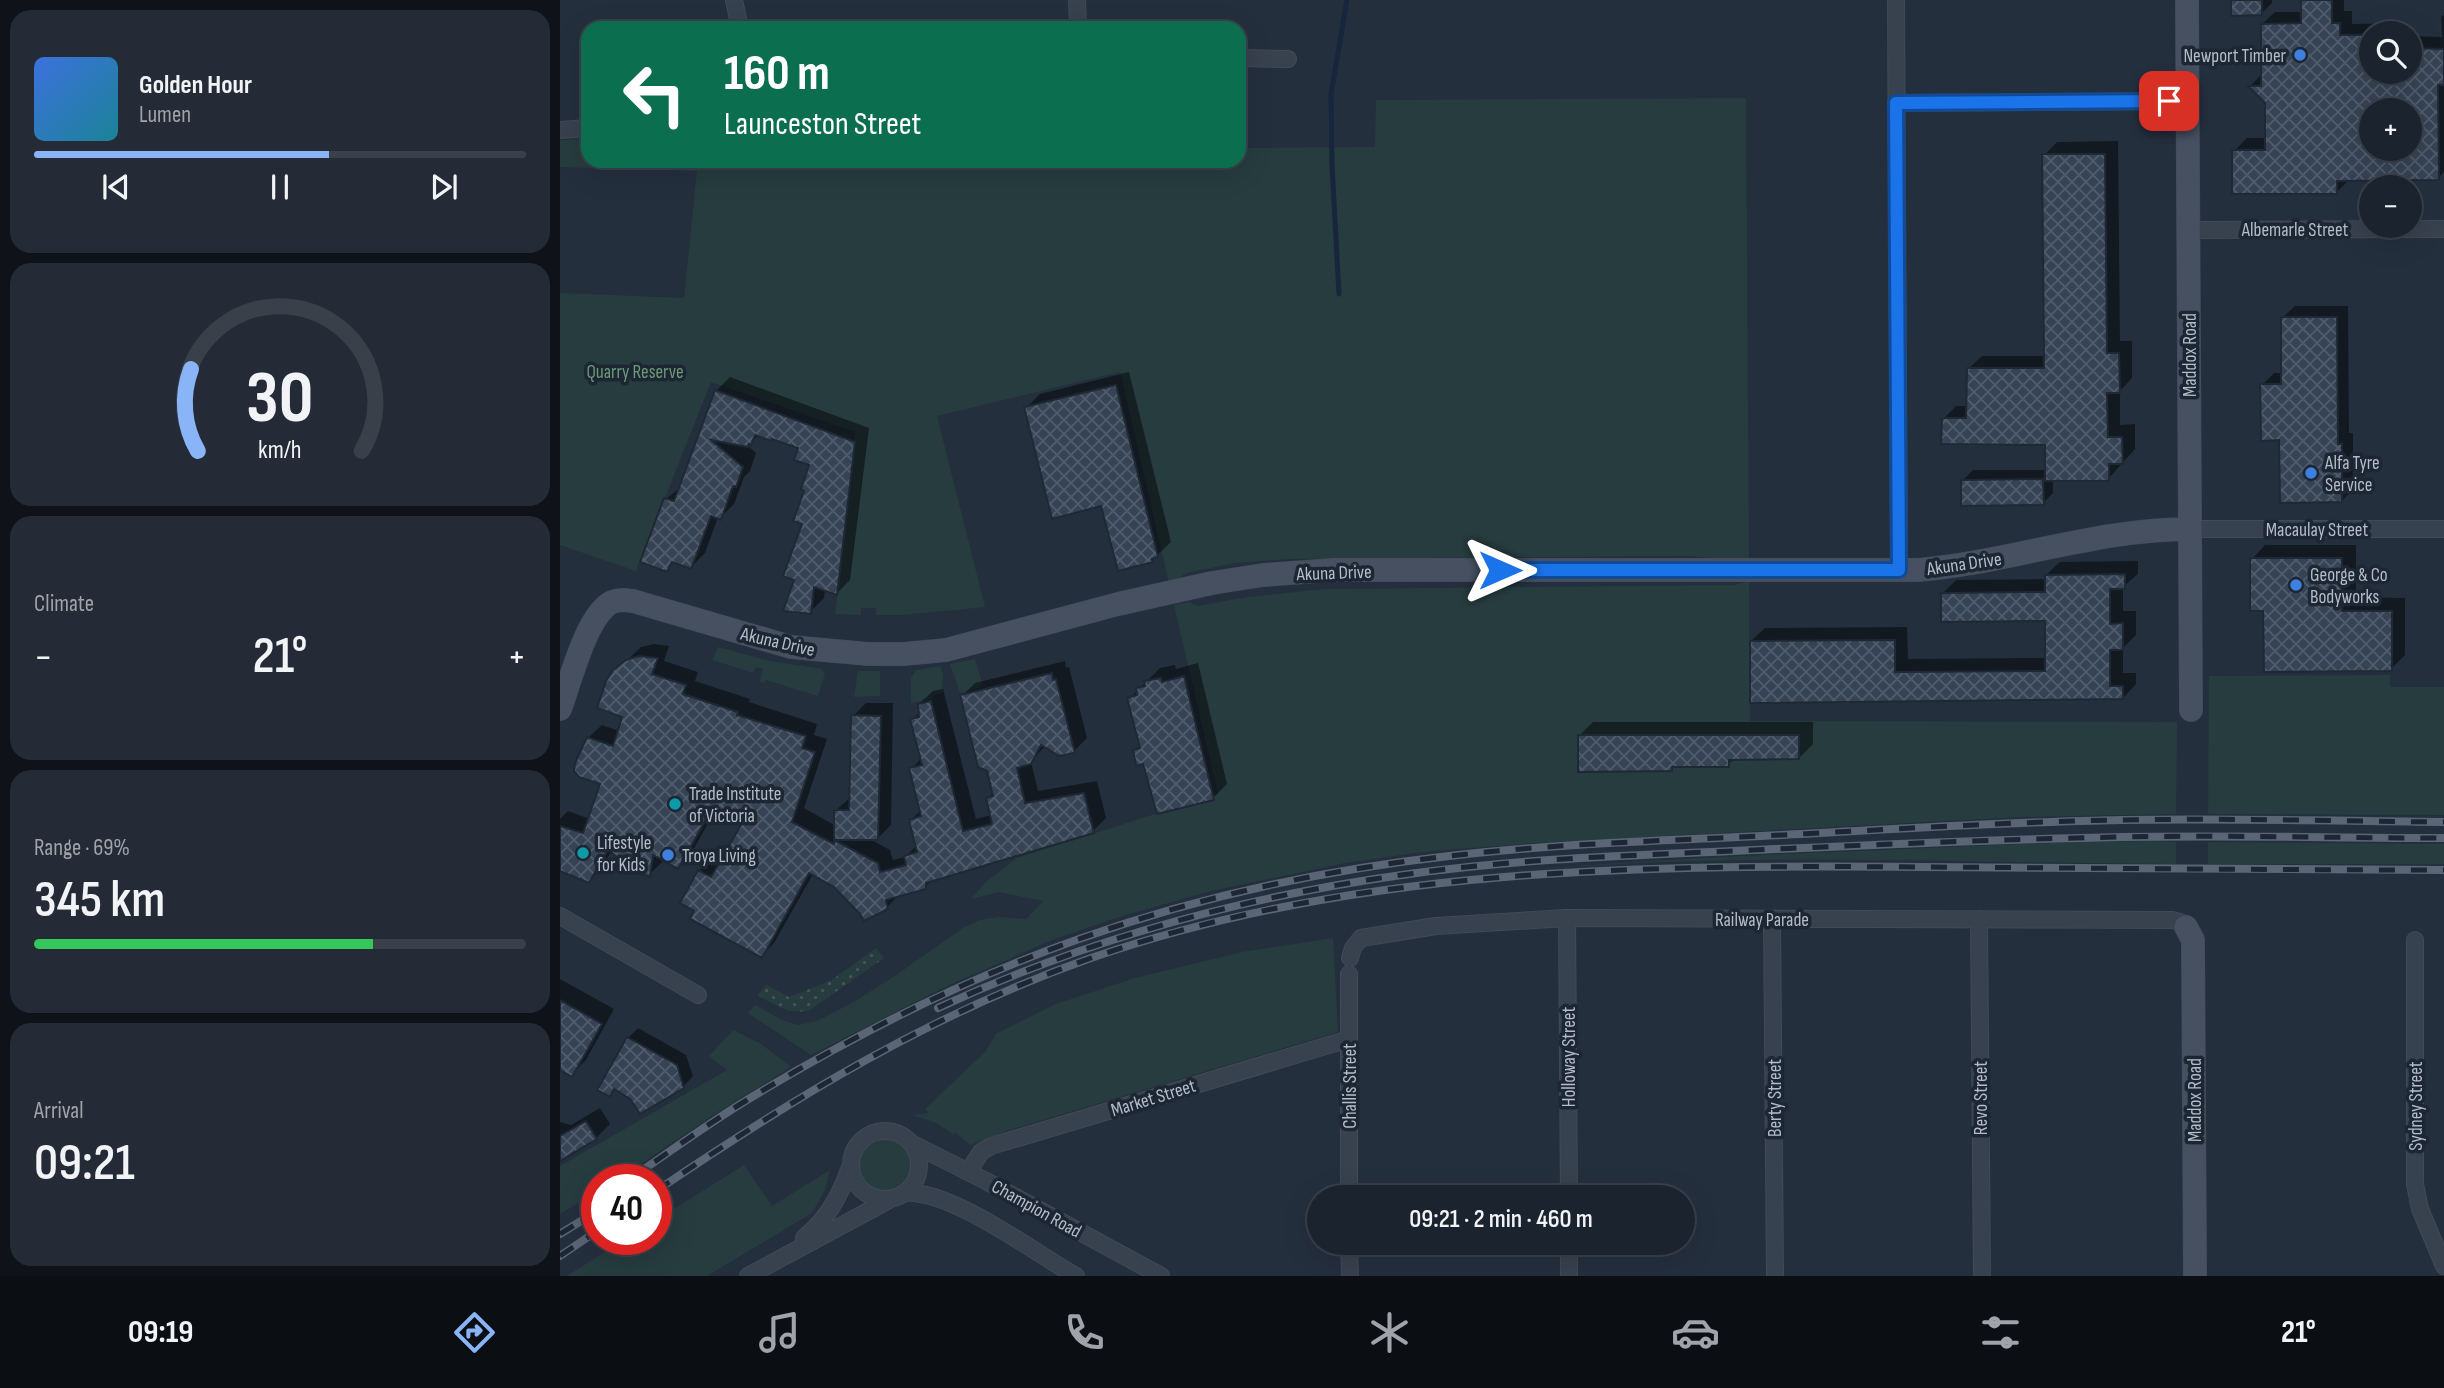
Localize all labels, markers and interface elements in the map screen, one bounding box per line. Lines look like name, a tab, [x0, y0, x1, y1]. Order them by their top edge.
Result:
map controls	[2359, 21, 2422, 238]
button: search	[2359, 21, 2422, 84]
text: 160 m	[724, 45, 830, 104]
place label: Newport Timber	[2183, 45, 2287, 68]
marker: Newport Timber	[2292, 47, 2308, 63]
icon: left	[609, 49, 700, 140]
text: Golden Hour	[139, 70, 252, 101]
pin	[2139, 71, 2199, 131]
icon: arrive	[2150, 82, 2188, 120]
button: +	[2359, 98, 2422, 161]
text: Lumen	[139, 101, 191, 129]
text: Launceston Street	[724, 105, 921, 144]
icon: previous	[97, 168, 135, 206]
icon: pause	[261, 168, 299, 206]
icon: next	[425, 168, 463, 206]
button: −	[2359, 175, 2422, 238]
street label: Albemarle Street	[2241, 219, 2349, 242]
street label: Maddox Road	[2179, 313, 2202, 397]
text: 30	[246, 355, 314, 443]
park label: Quarry Reserve	[586, 361, 684, 384]
text: km/h	[258, 435, 302, 466]
place label: Alfa Tyre Service	[2324, 452, 2380, 497]
marker: Alfa Tyre Service	[2303, 465, 2319, 481]
street label: Macaulay Street	[2266, 519, 2368, 542]
position arrow	[1463, 533, 1537, 607]
street label: Akuna Drive	[1924, 548, 2003, 581]
street label: Akuna Drive	[1295, 561, 1372, 586]
place label: George & Co Bodyworks	[2310, 564, 2388, 609]
marker: George & Co Bodyworks	[2288, 577, 2304, 593]
text: Climate	[34, 590, 94, 618]
street label: Akuna Drive	[737, 623, 817, 662]
text: 21°	[253, 625, 307, 688]
text: −	[34, 635, 53, 680]
text: +	[507, 635, 526, 680]
place label: Trade Institute of Victoria	[689, 783, 782, 828]
marker: Trade Institute of Victoria	[667, 796, 683, 812]
place label: Lifestyle for Kids	[597, 832, 651, 877]
text: Range · 69%	[34, 834, 130, 862]
marker: Lifestyle for Kids	[575, 845, 591, 861]
place label: Troya Living	[682, 845, 756, 868]
marker: Troya Living	[660, 847, 676, 863]
text: 345 km	[34, 869, 165, 932]
street label: Railway Parade	[1715, 909, 1809, 932]
street label: Holloway Street	[1558, 1007, 1581, 1107]
street label: Challis Street	[1339, 1043, 1362, 1129]
street label: Maddox Road	[2184, 1058, 2207, 1142]
street label: Berty Street	[1764, 1059, 1787, 1137]
street label: Revo Street	[1970, 1061, 1993, 1135]
street label: Sydney Street	[2405, 1061, 2428, 1151]
street label: Market Street	[1108, 1075, 1199, 1122]
text: Arrival	[34, 1097, 83, 1125]
text: 09:21	[34, 1132, 135, 1195]
speed limit sign: 40	[581, 1164, 672, 1255]
street label: Champion Road	[987, 1175, 1085, 1243]
text: 09:21 · 2 min · 460 m	[1409, 1204, 1593, 1235]
icon: directions	[450, 1308, 499, 1357]
icon: music	[755, 1308, 804, 1357]
icon: phone	[1060, 1308, 1109, 1357]
icon: climate	[1365, 1308, 1414, 1357]
icon: car	[1671, 1308, 1720, 1357]
icon: filters	[1976, 1308, 2025, 1357]
text: 09:19	[128, 1313, 193, 1352]
text: 21°	[2281, 1313, 2316, 1352]

